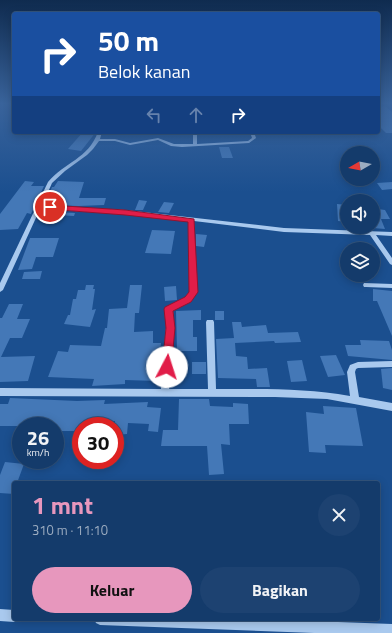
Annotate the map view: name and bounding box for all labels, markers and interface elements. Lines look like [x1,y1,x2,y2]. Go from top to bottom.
text: 50 m [98,19,159,62]
icon: right [32,28,84,80]
text: Belok kanan [98,58,190,85]
icon: left [143,104,165,126]
icon: ahead [185,104,207,126]
icon: right [227,104,249,126]
north arrow [340,146,380,186]
map controls [340,146,380,282]
pin [33,190,67,224]
button: sound [340,194,380,234]
icon: arrive [39,196,61,218]
button: layers [340,242,380,282]
position arrow [146,346,188,388]
speed limit sign: 30 [72,417,124,469]
text: 26 [27,422,49,453]
text: km/h [27,445,49,460]
text: 1 mnt [32,487,93,523]
button: close [318,494,360,536]
text: 310 m · 11:10 [32,520,108,540]
button: Keluar [32,567,192,613]
button: Bagikan [200,567,360,613]

